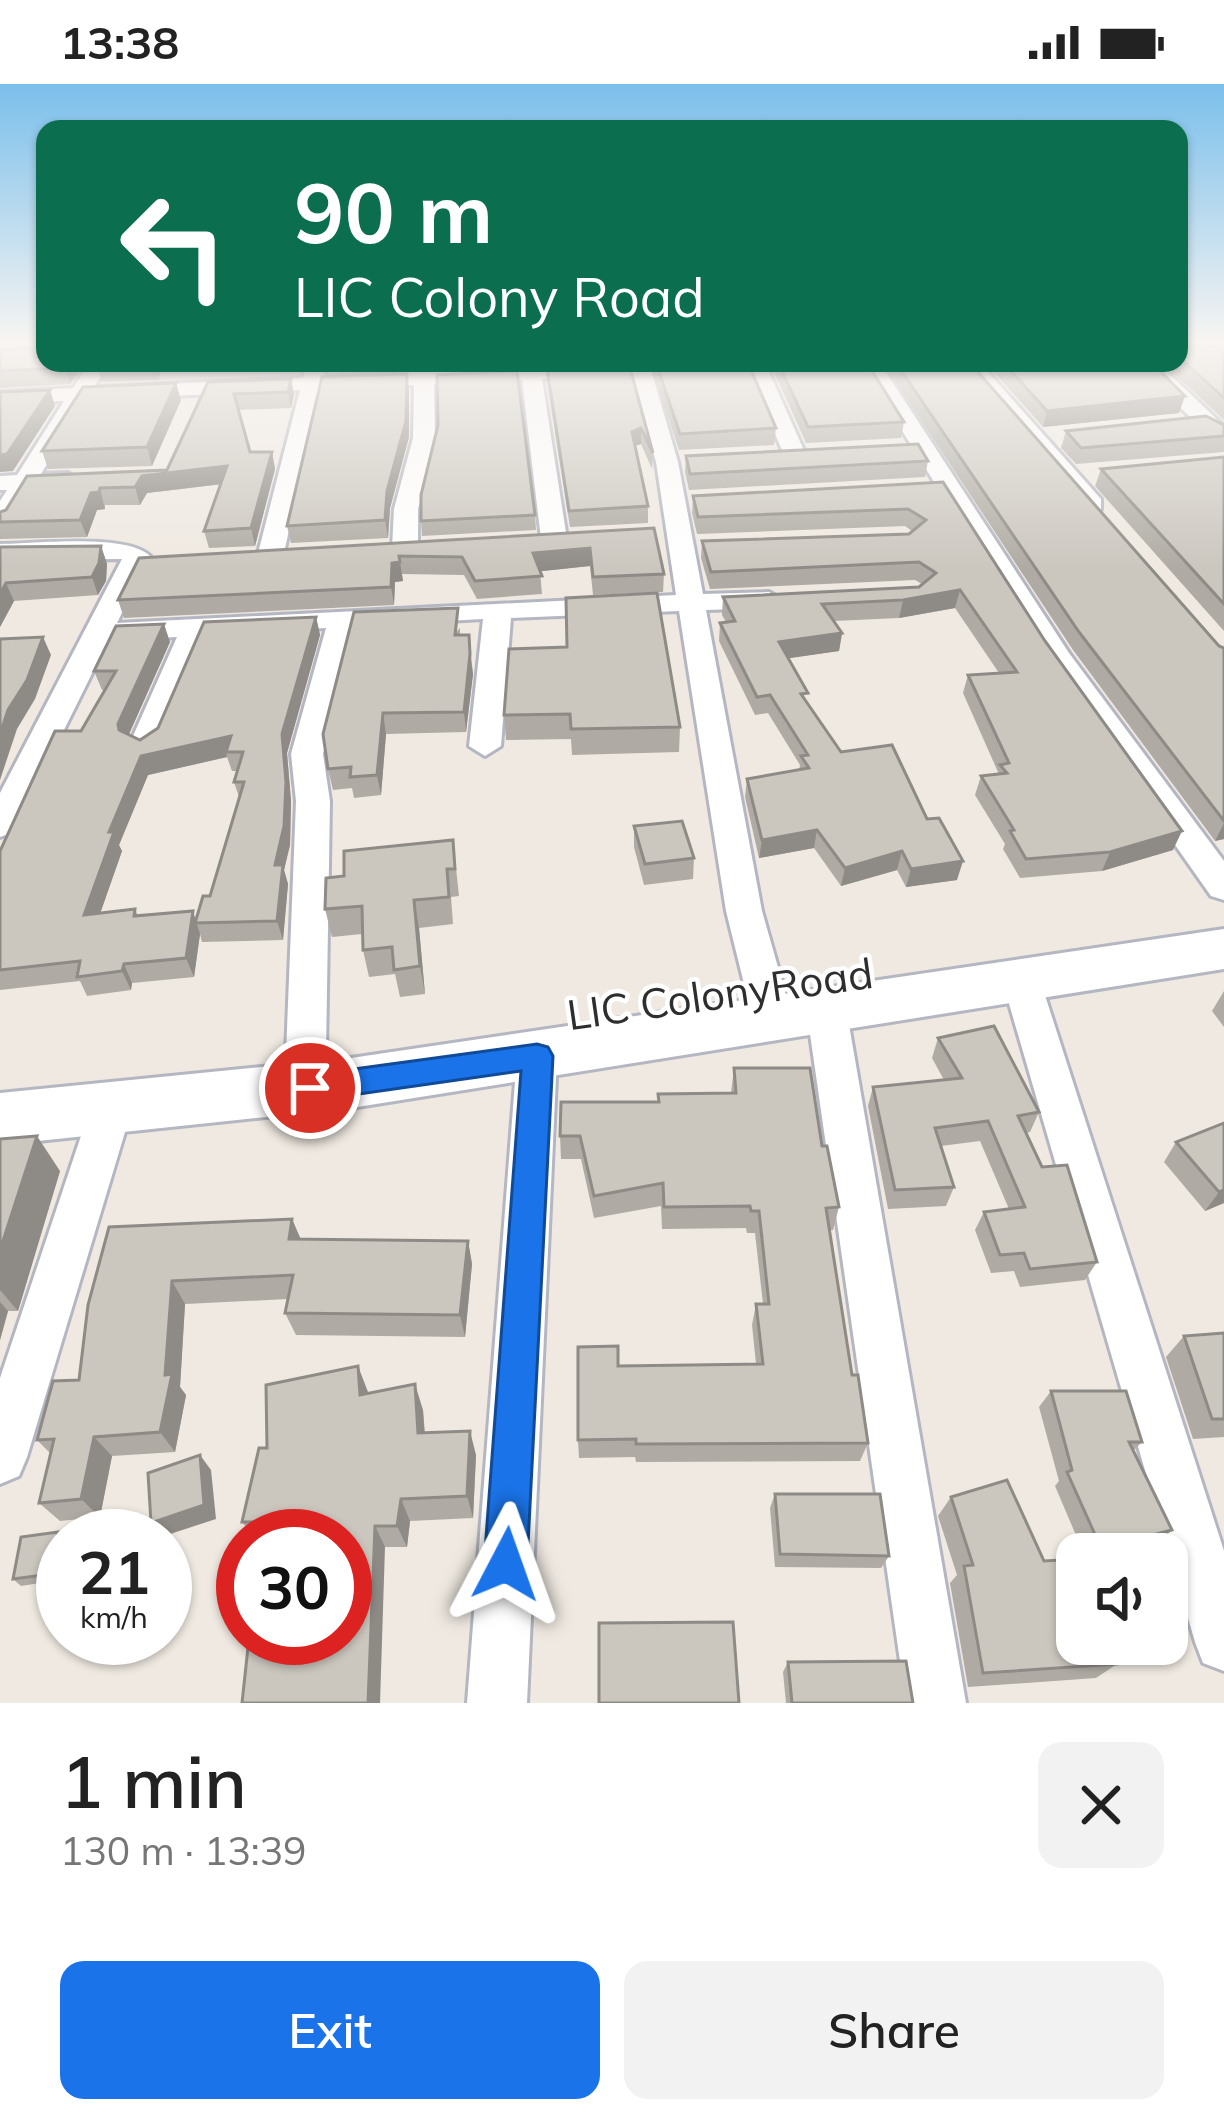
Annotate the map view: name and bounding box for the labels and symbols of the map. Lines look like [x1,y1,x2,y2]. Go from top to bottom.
street label: LIC ColonyRoad [564,946,876,1041]
pin [259,1037,361,1139]
position arrow [443,1501,569,1627]
speed limit sign: 30 [216,1509,372,1665]

